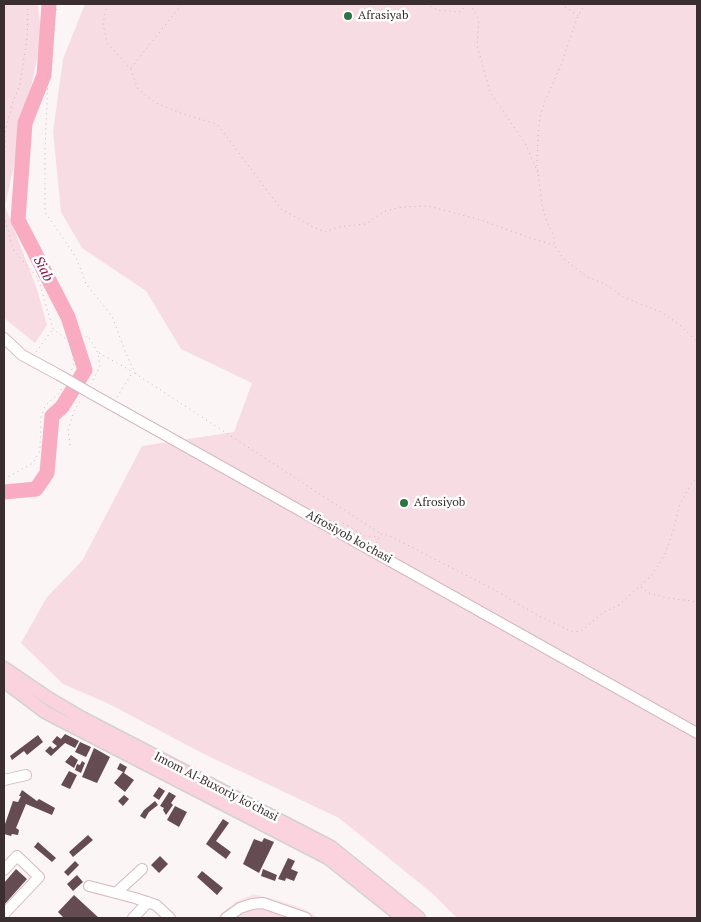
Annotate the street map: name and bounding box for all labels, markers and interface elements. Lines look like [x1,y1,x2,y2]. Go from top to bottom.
place label: Afrasiyab [358,9,408,23]
marker: Afrasiyab [342,10,354,22]
water label: Siab [30,254,56,284]
place label: Afrosiyob [414,496,465,510]
marker: Afrosiyob [398,497,410,509]
street label: Afrosiyob ko'chasi [303,507,395,567]
street label: Imom Al-Buxoriy ko'chasi [151,749,281,825]

